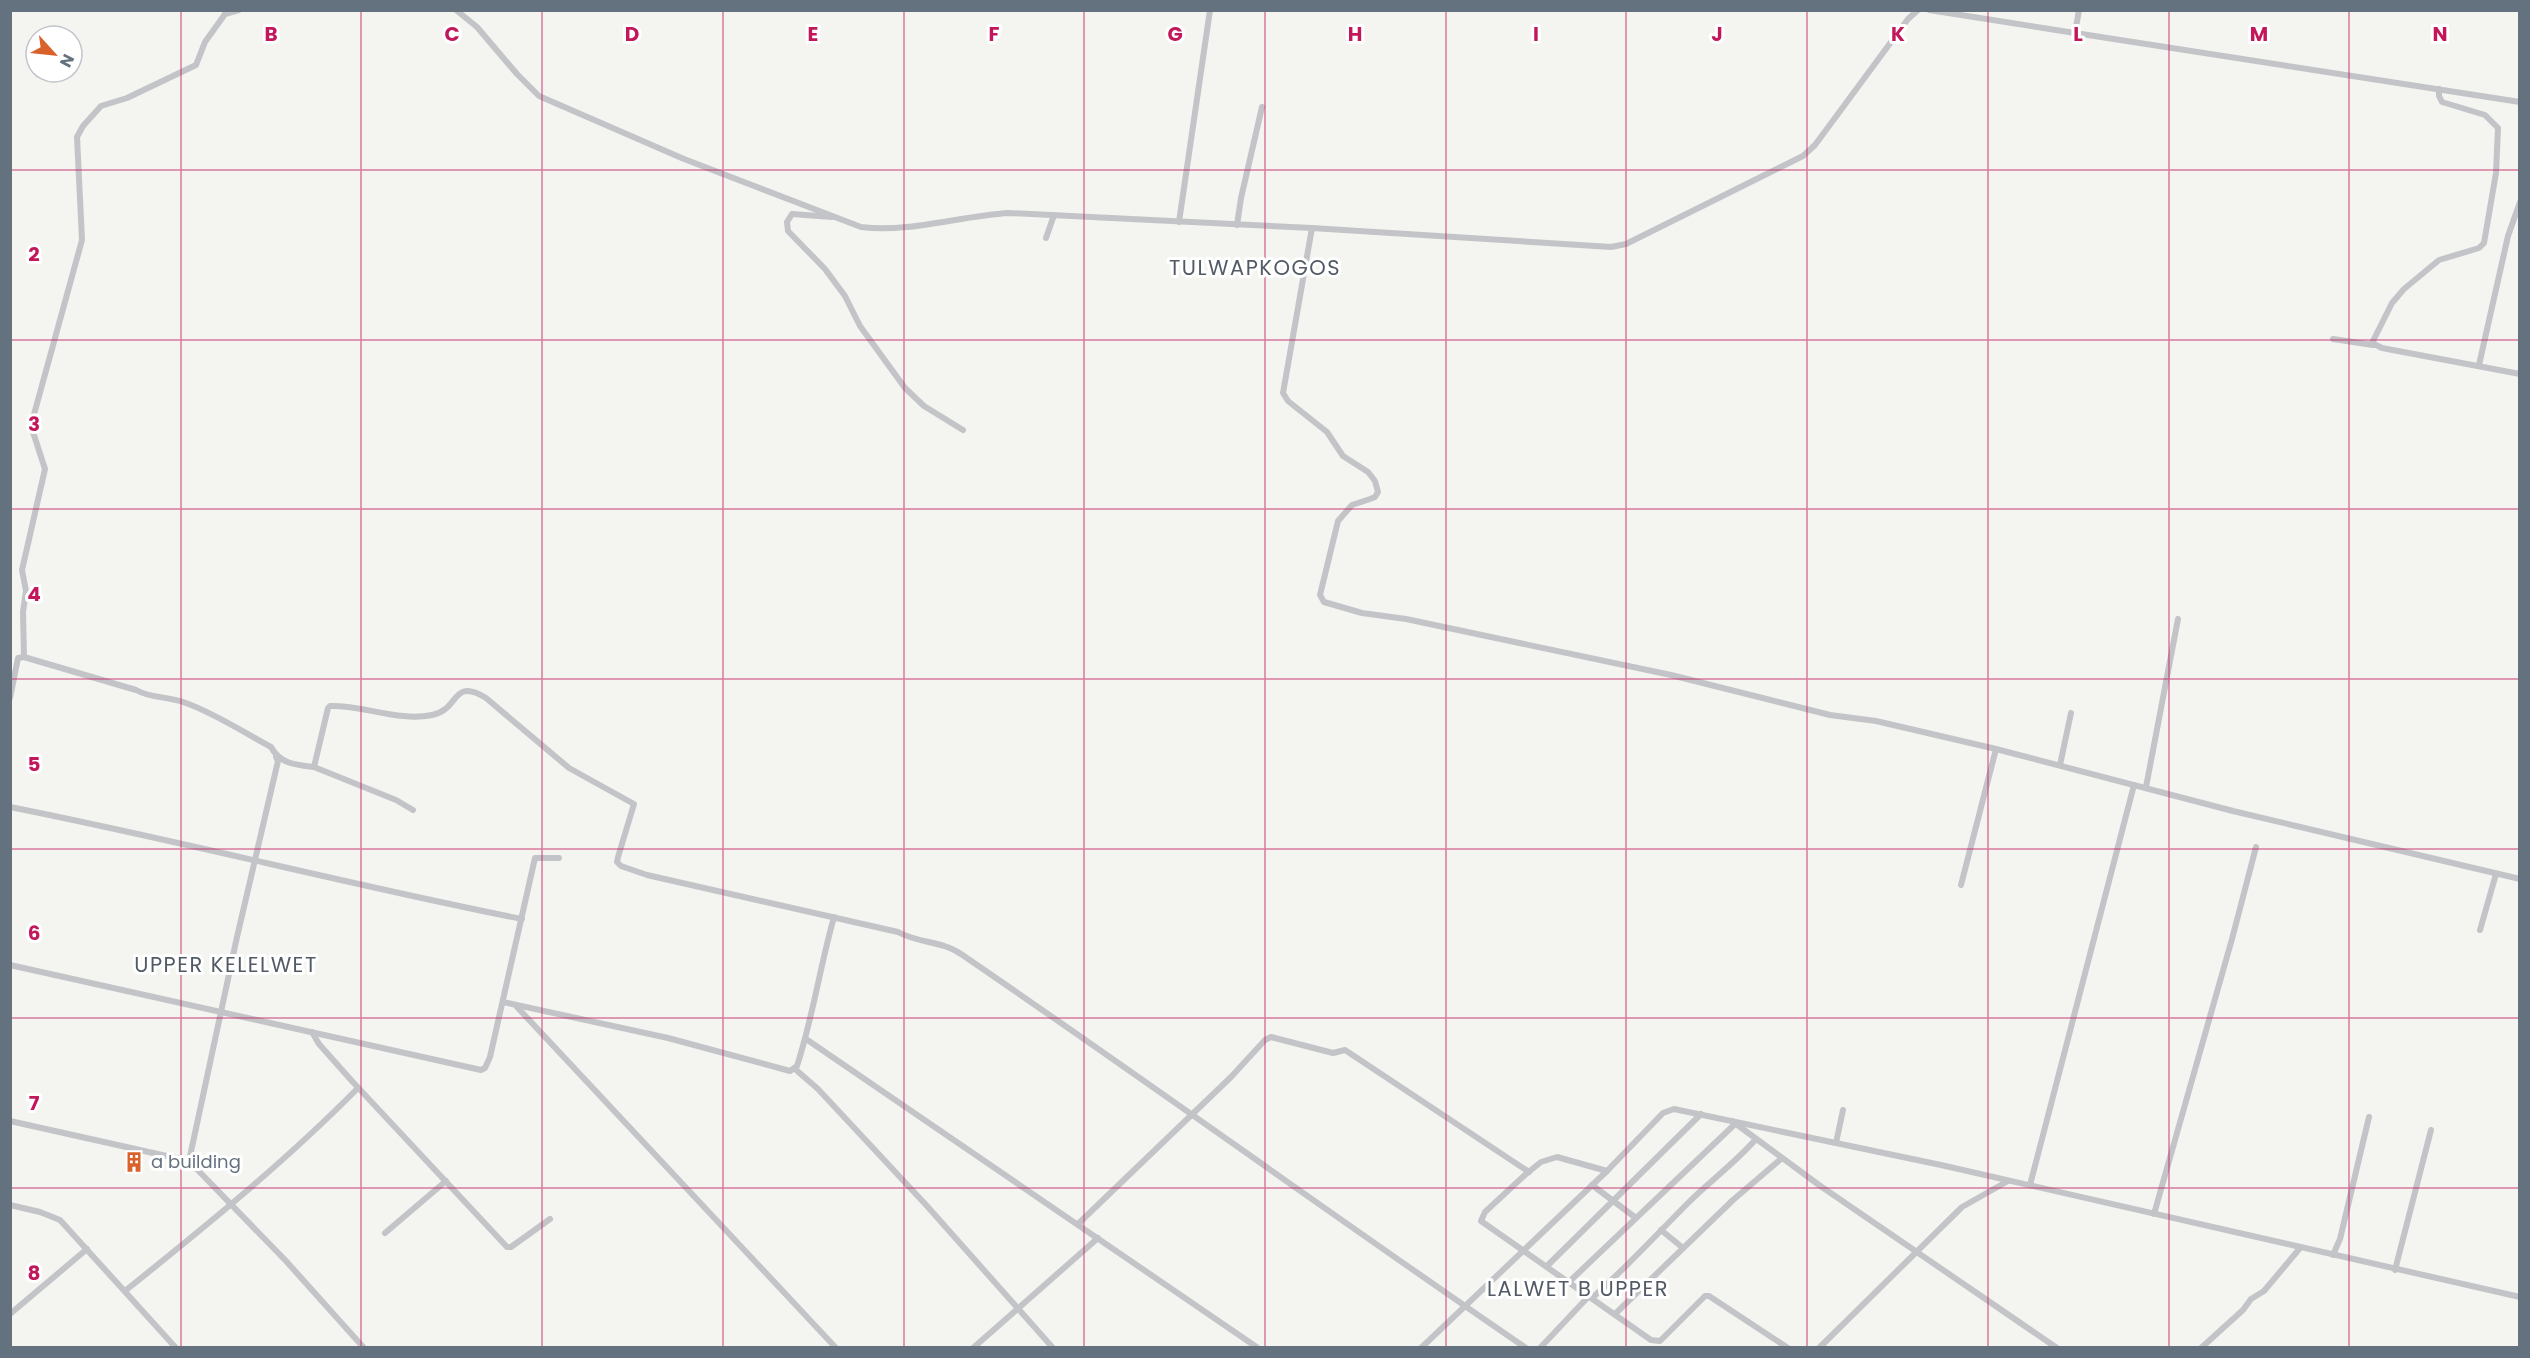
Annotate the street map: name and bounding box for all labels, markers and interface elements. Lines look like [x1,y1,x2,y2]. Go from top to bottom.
text: B [264,20,278,48]
text: C [444,20,460,48]
text: D [625,20,639,48]
text: E [808,20,818,48]
text: F [989,20,1000,48]
text: G [1167,20,1183,48]
text: H [1348,20,1362,48]
text: I [1533,20,1539,48]
text: J [1711,20,1723,48]
text: K [1891,20,1905,48]
text: L [2073,20,2083,48]
text: M [2250,20,2268,48]
text: N [2432,20,2448,48]
north arrow [24,24,84,84]
text: N [54,50,80,71]
text: 2 [28,240,40,268]
district label: TULWAPKOGOS [1169,253,1341,282]
text: 3 [28,410,40,438]
text: 4 [27,580,41,608]
text: 5 [28,750,41,778]
text: 6 [28,919,40,947]
district label: UPPER KELELWET [134,950,318,979]
text: 7 [29,1089,40,1117]
place label: a building [151,1149,241,1174]
building icon: a building [122,1150,146,1174]
text: 8 [28,1259,40,1287]
district label: LALWET B UPPER [1487,1274,1669,1303]

